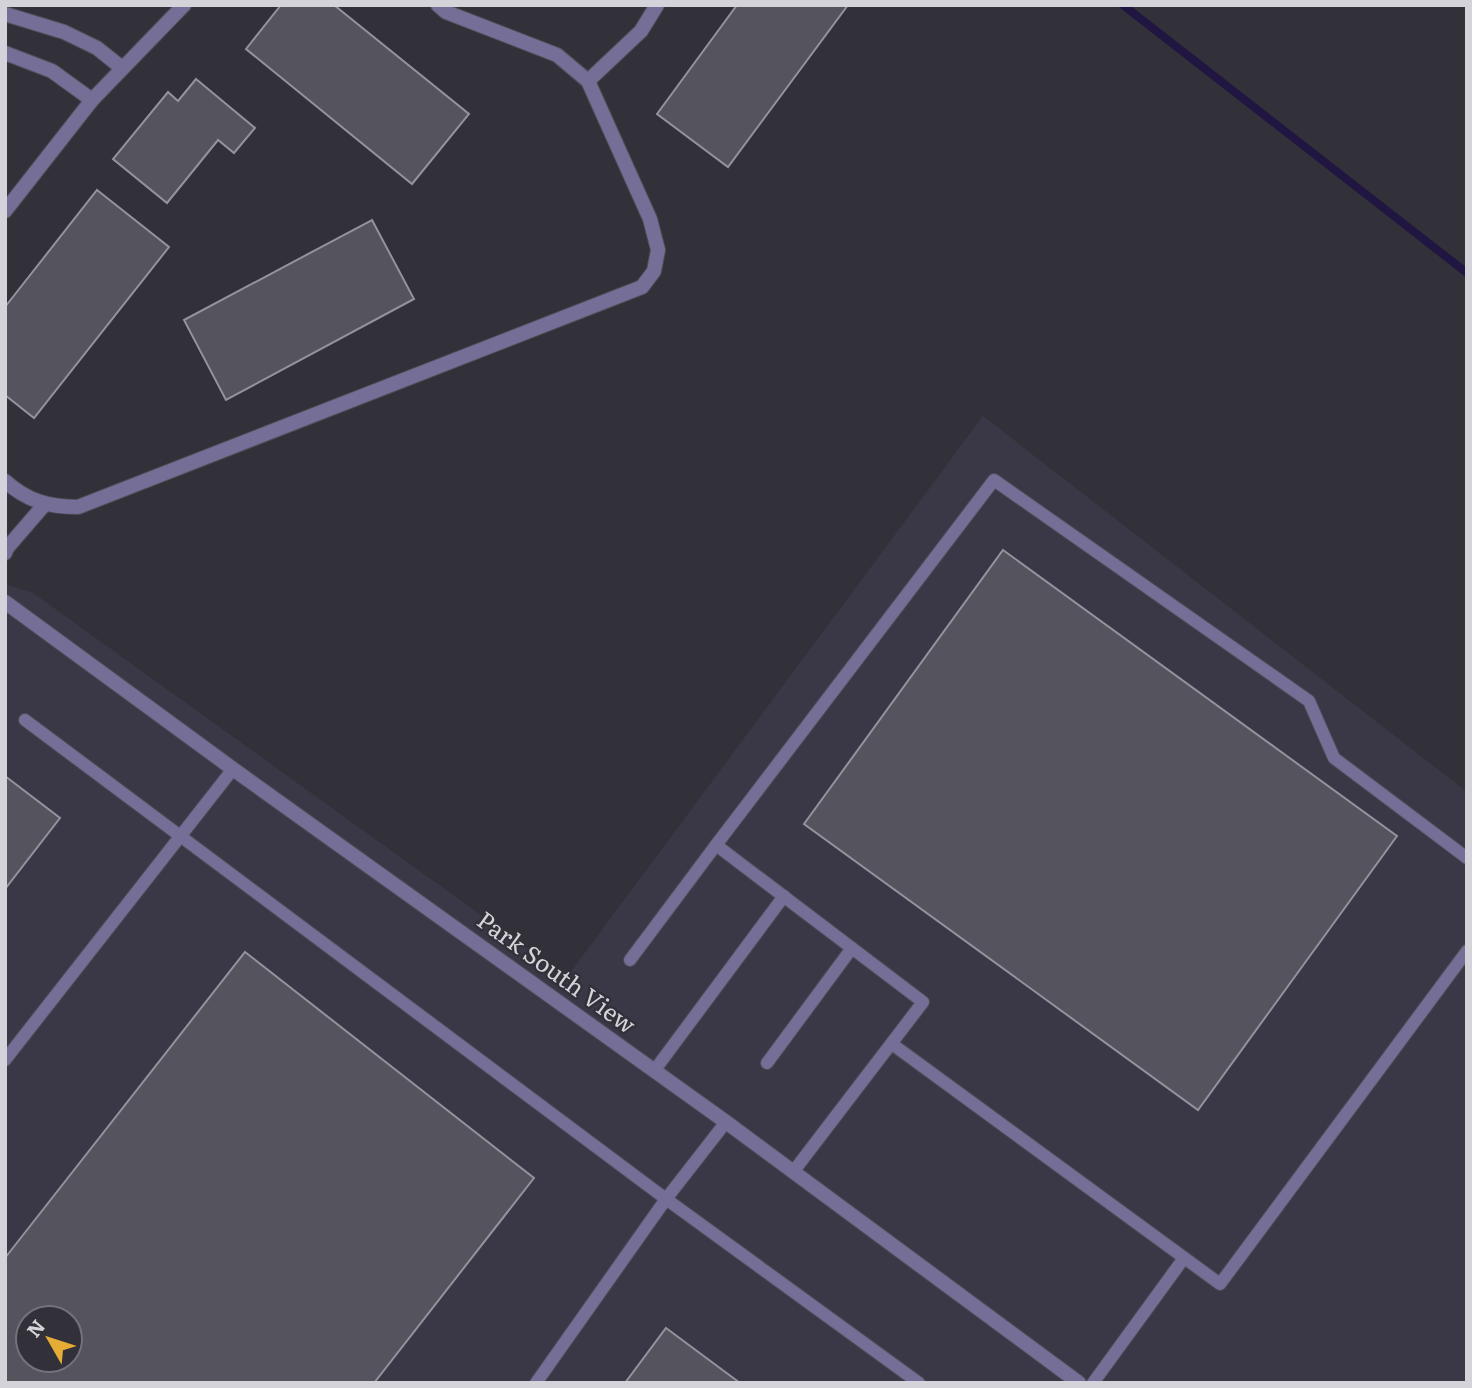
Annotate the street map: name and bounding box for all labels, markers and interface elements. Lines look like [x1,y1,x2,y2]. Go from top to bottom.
street label: Park South View [471,901,644,1041]
north arrow [14,1304,84,1374]
text: N [19,1313,51,1343]

